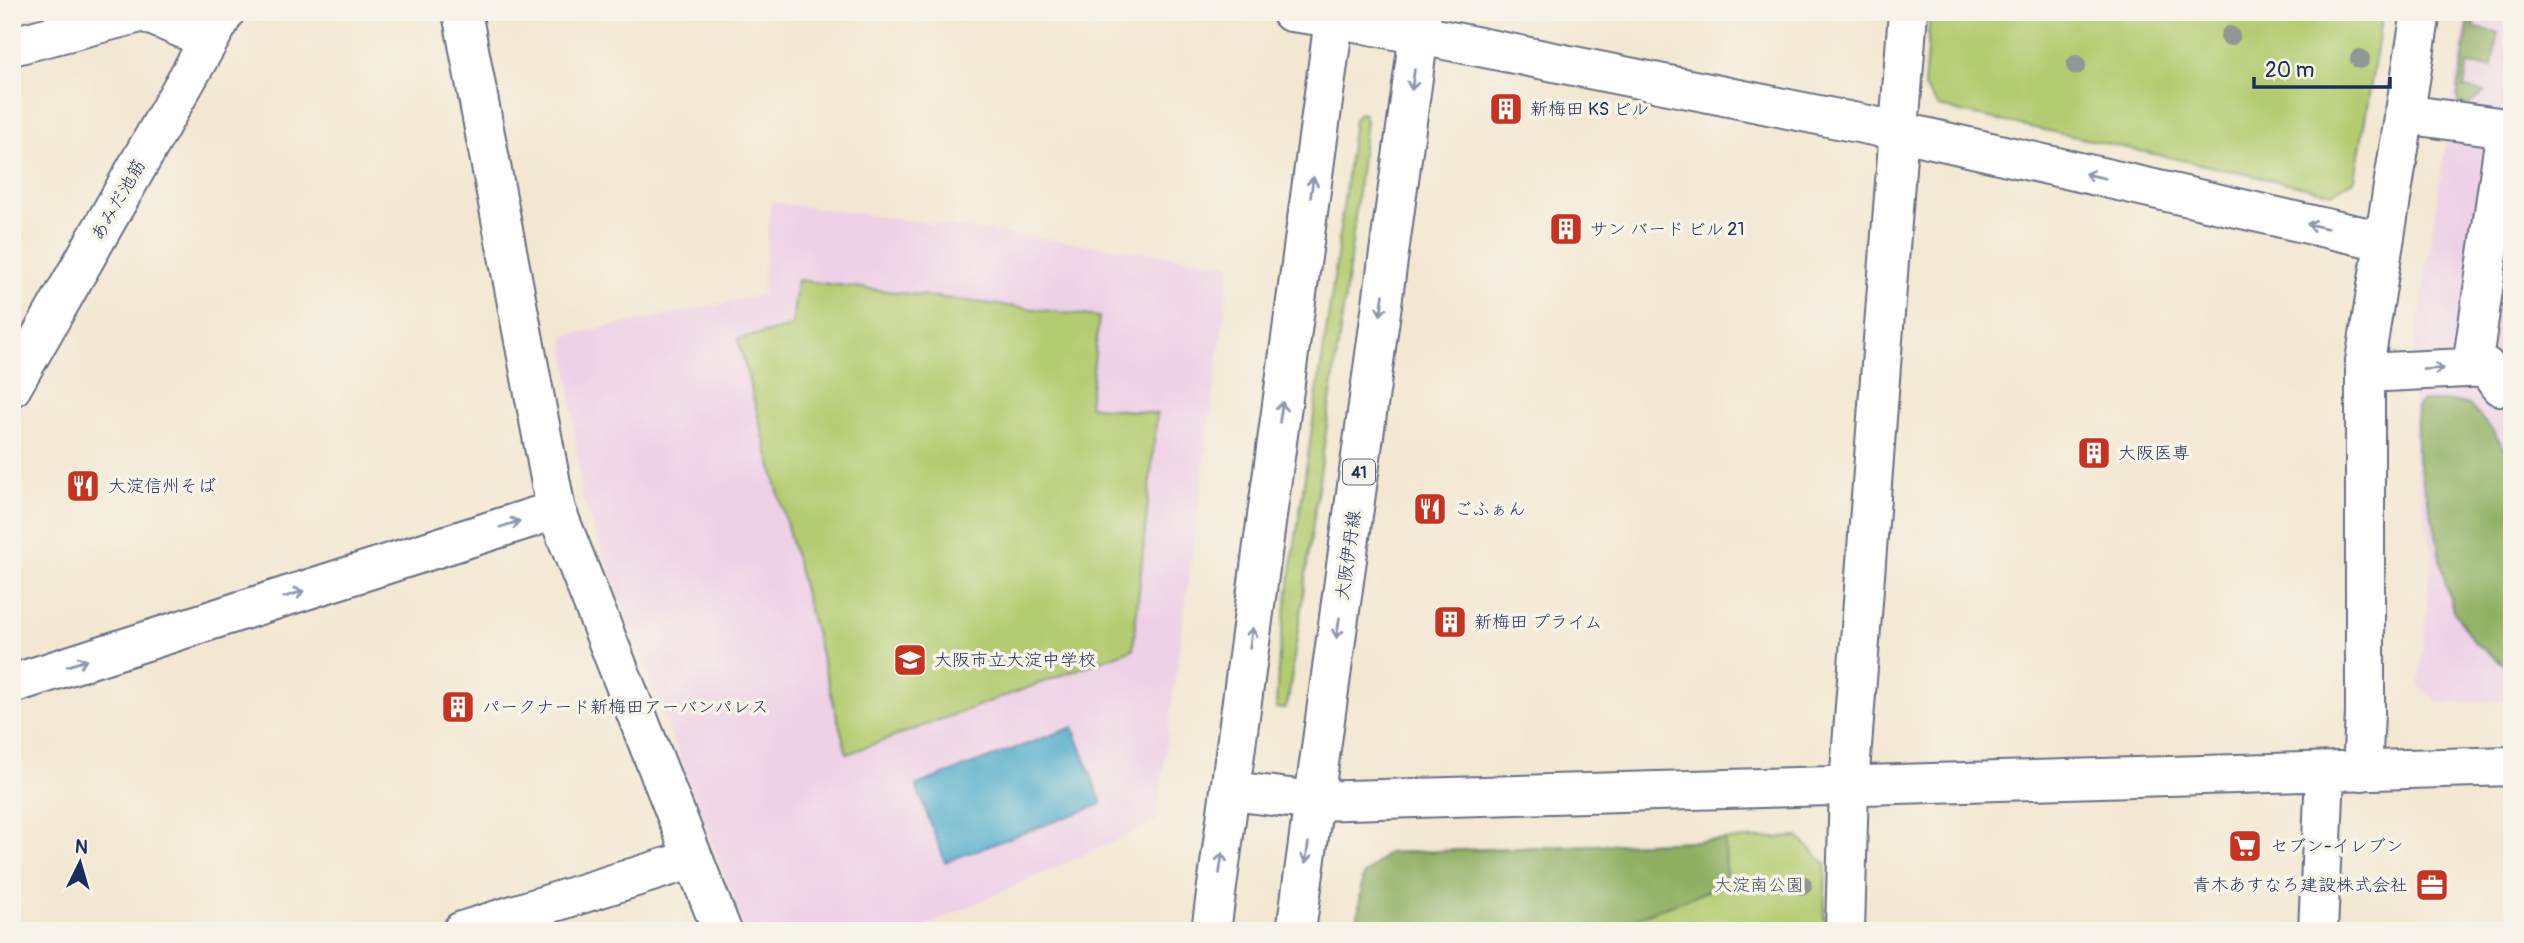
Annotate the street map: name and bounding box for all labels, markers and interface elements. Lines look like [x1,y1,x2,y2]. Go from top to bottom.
scale bar [2254,46,2391,90]
text: 20 m [2265,57,2314,84]
one-way arrow [1406,68,1419,91]
building icon: 新梅田 KS ビル [1487,90,1525,128]
place label: 新梅田 KS ビル [1530,98,1649,121]
street label: あみだ池筋 [86,156,151,245]
one-way arrow [2084,169,2107,182]
one-way arrow [1306,176,1319,199]
building icon: サン バード ビル 21 [1547,210,1585,248]
place label: サン バード ビル 21 [1590,218,1744,241]
one-way arrow [2306,219,2328,232]
one-way arrow [1375,293,1388,316]
one-way arrow [2422,363,2445,376]
one-way arrow [1275,401,1288,424]
building icon: 大阪医専 [2075,434,2113,472]
place label: 大阪医専 [2118,442,2190,465]
road number: 41 [1343,460,1375,485]
restaurant icon: 大淀信州そば [64,467,102,505]
place label: 大淀信州そば [108,475,216,498]
restaurant icon: ごふぁん [1411,490,1449,528]
place label: ごふぁん [1454,498,1526,521]
street label: 大阪伊丹線 [1331,509,1366,601]
one-way arrow [499,517,521,530]
one-way arrow [283,587,305,600]
building icon: 新梅田 プライム [1431,603,1469,641]
place label: 新梅田 プライム [1474,611,1602,634]
one-way arrow [1331,616,1344,639]
one-way arrow [1245,627,1258,650]
school or university icon: 大阪市立大淀中学校 [891,641,929,679]
place label: 大阪市立大淀中学校 [934,649,1096,672]
one-way arrow [66,656,88,669]
building icon: パークナード新梅田アーバンパレス [439,688,477,726]
place label: パークナード新梅田アーバンパレス [482,696,769,719]
supermarket icon: セブン-イレブン [2226,827,2264,865]
north arrow [46,828,116,898]
text: N [74,835,89,860]
place label: セブン-イレブン [2270,835,2404,858]
one-way arrow [1300,841,1313,864]
one-way arrow [1214,852,1227,875]
office icon: 青木あすなろ建設株式会社 [2413,866,2451,904]
park label: 大淀南公園 [1714,874,1804,897]
place label: 青木あすなろ建設株式会社 [2192,874,2408,897]

